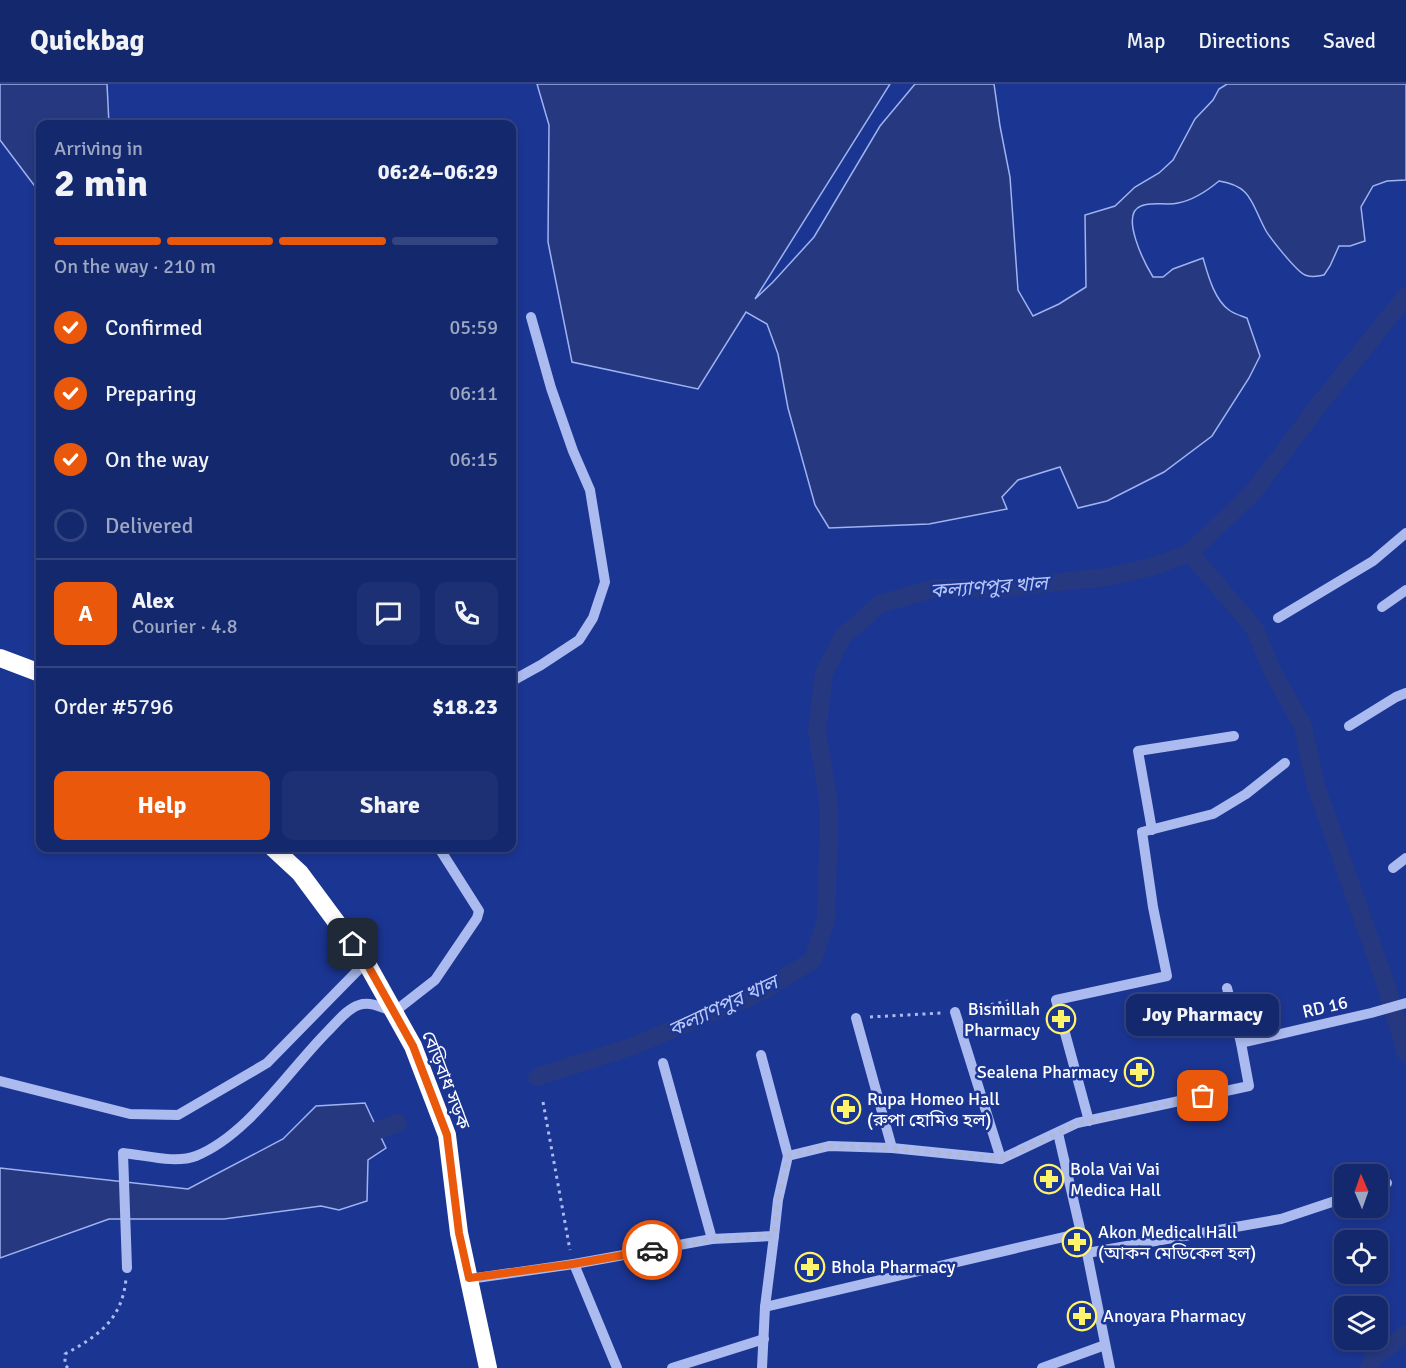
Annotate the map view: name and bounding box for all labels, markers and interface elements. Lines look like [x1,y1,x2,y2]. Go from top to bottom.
text: Quickbag [30,24,145,58]
text: Map [1127,28,1165,54]
text: Directions [1198,28,1290,54]
text: Saved [1323,28,1376,54]
text: Arriving in [54,136,143,161]
text: 06:24–06:29 [378,158,498,185]
text: 2 min [54,159,148,207]
text: On the way · 210 m [54,254,216,279]
icon: check [54,311,87,344]
text: Confirmed [105,314,203,341]
text: 05:59 [449,315,498,340]
icon: check [54,377,87,410]
text: Preparing [105,380,197,407]
text: 06:11 [449,381,498,406]
icon: check [54,443,87,476]
text: On the way [105,446,209,473]
text: 06:15 [449,447,498,472]
text: Delivered [105,512,193,539]
water label: কল্যাণপুর খাল [929,570,1052,604]
button: chat [357,582,420,645]
button: phone [435,582,498,645]
text: Alex [132,587,174,614]
text: A [78,600,93,627]
text: Courier · 4.8 [132,614,238,639]
text: Order #5796 [54,693,174,720]
text: $18.23 [432,693,498,720]
button: Help [54,771,270,840]
button: Share [282,771,498,840]
pin [327,918,378,969]
icon: home [336,927,369,960]
water label: কল্যাণপুর খাল [664,968,785,1042]
street label: RD 16 [1300,991,1350,1023]
callout: Joy Pharmacy [1126,994,1280,1036]
place label: Bismillah Pharmacy [964,998,1041,1041]
text: Joy Pharmacy [1142,1002,1263,1027]
pharmacy icon: Bismillah Pharmacy [1045,1003,1077,1035]
street label: বেড়িবাধ সড়ক [417,1028,475,1133]
pharmacy icon: Sealena Pharmacy [1123,1056,1155,1088]
place label: Sealena Pharmacy [977,1061,1119,1083]
pin [1177,1070,1228,1121]
icon: bag [1186,1079,1219,1112]
place label: Rupa Homeo Hall (রুপা হোমিও হল) [867,1088,1000,1131]
pharmacy icon: Rupa Homeo Hall (রুপা হোমিও হল) [830,1093,862,1125]
place label: Bola Vai Vai Medica Hall [1070,1158,1161,1201]
pharmacy icon: Bola Vai Vai Medica Hall [1033,1163,1065,1195]
north arrow [1334,1164,1388,1218]
map controls [1334,1164,1388,1350]
courier [622,1220,682,1280]
place label: Akon Medical Hall (আকন মেডিকেল হল) [1098,1221,1256,1264]
pharmacy icon: Akon Medical Hall (আকন মেডিকেল হল) [1061,1226,1093,1258]
button: locate [1334,1230,1388,1284]
icon: car [636,1234,669,1267]
pharmacy icon: Bhola Pharmacy [794,1251,826,1283]
place label: Bhola Pharmacy [831,1256,956,1278]
button: layers [1334,1296,1388,1350]
pharmacy icon: Anoyara Pharmacy [1066,1300,1098,1332]
place label: Anoyara Pharmacy [1103,1305,1246,1327]

